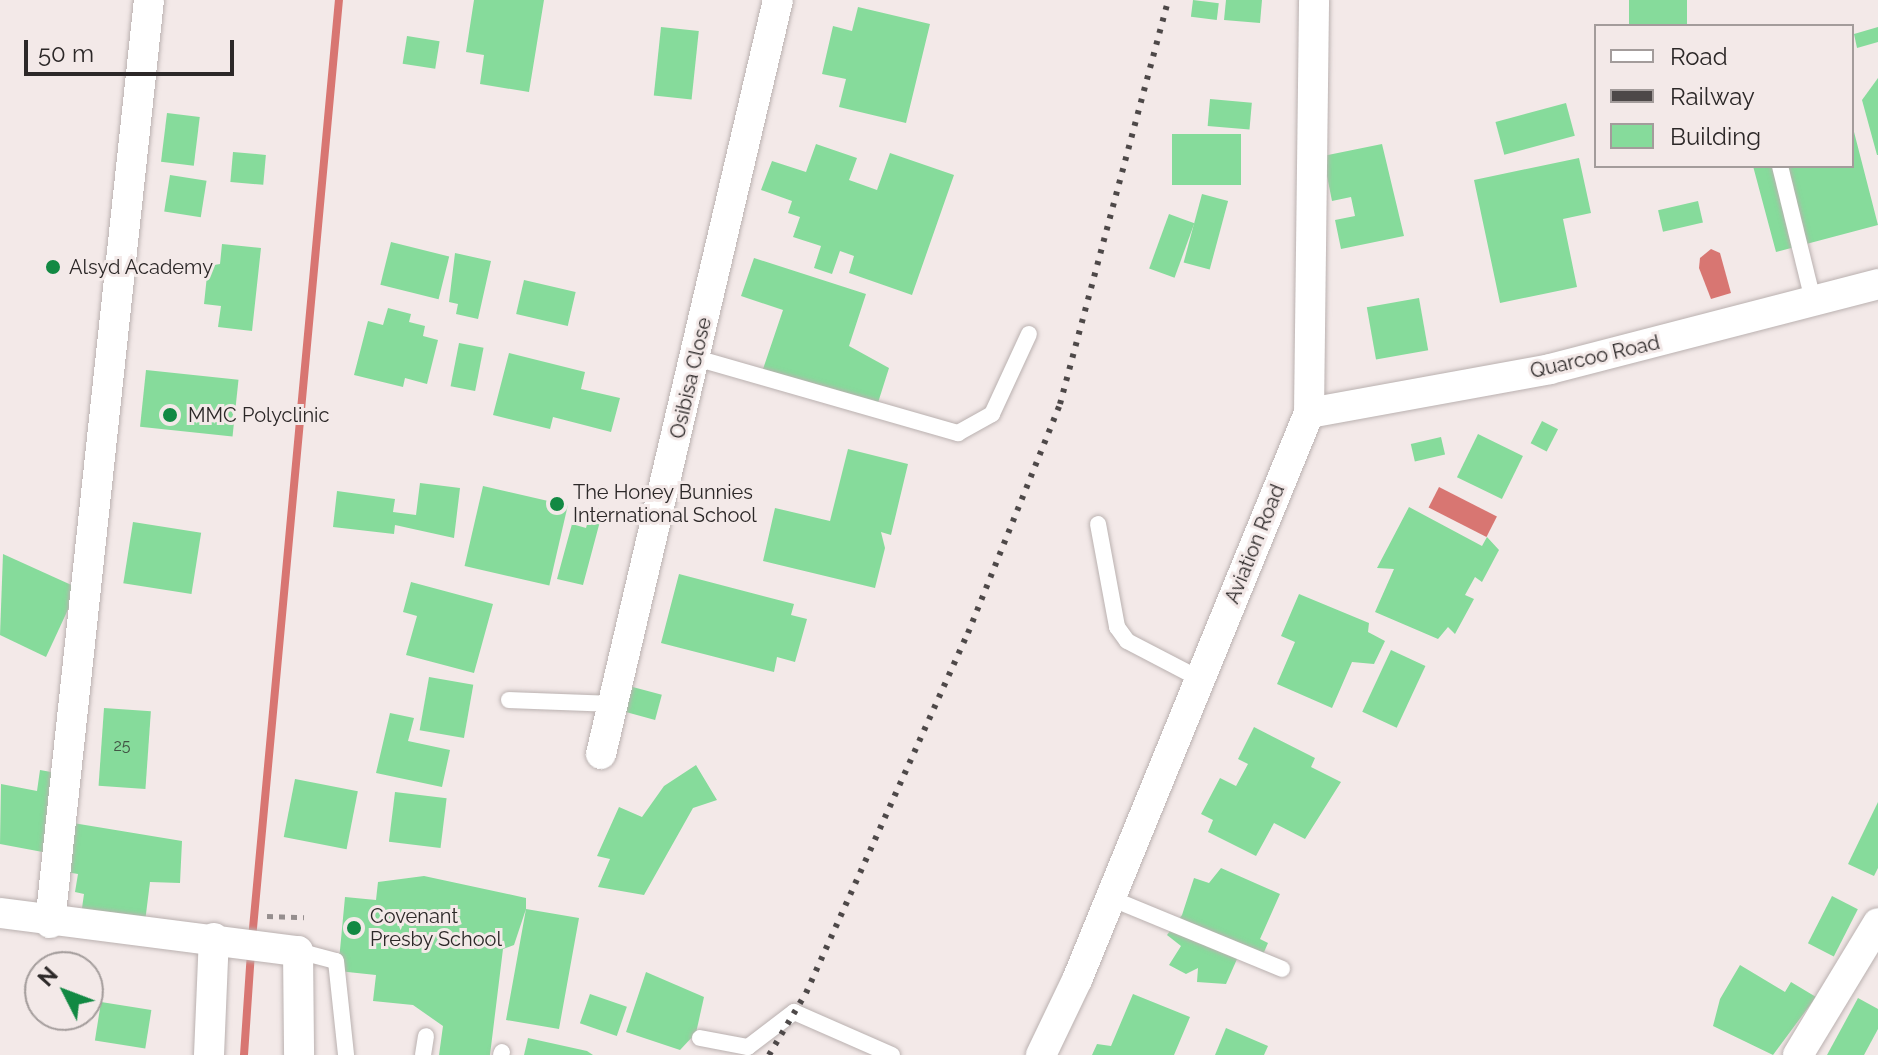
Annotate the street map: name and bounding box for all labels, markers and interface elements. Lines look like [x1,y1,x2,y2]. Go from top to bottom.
scale bar [28,24,238,74]
legend [1594,24,1854,168]
text: 50 m [38,39,94,68]
text: Road [1670,42,1728,71]
text: Railway [1670,82,1755,111]
text: Building [1670,122,1761,151]
place label: Alsyd Academy [69,255,214,279]
marker: Alsyd Academy [44,258,62,276]
street label: Osibisa Close [665,315,717,441]
street label: Quarcoo Road [1528,330,1662,384]
place label: MMC Polyclinic [188,403,329,427]
marker: MMC Polyclinic [159,404,181,426]
place label: The Honey Bunnies International School [573,480,757,527]
street label: Aviation Road [1220,481,1290,607]
marker: The Honey Bunnies International School [548,495,566,513]
house number: 25 [113,736,131,756]
place label: Covenant Presby School [370,904,502,951]
marker: Covenant Presby School [345,919,363,937]
north arrow [24,951,104,1031]
text: N [32,961,63,991]

